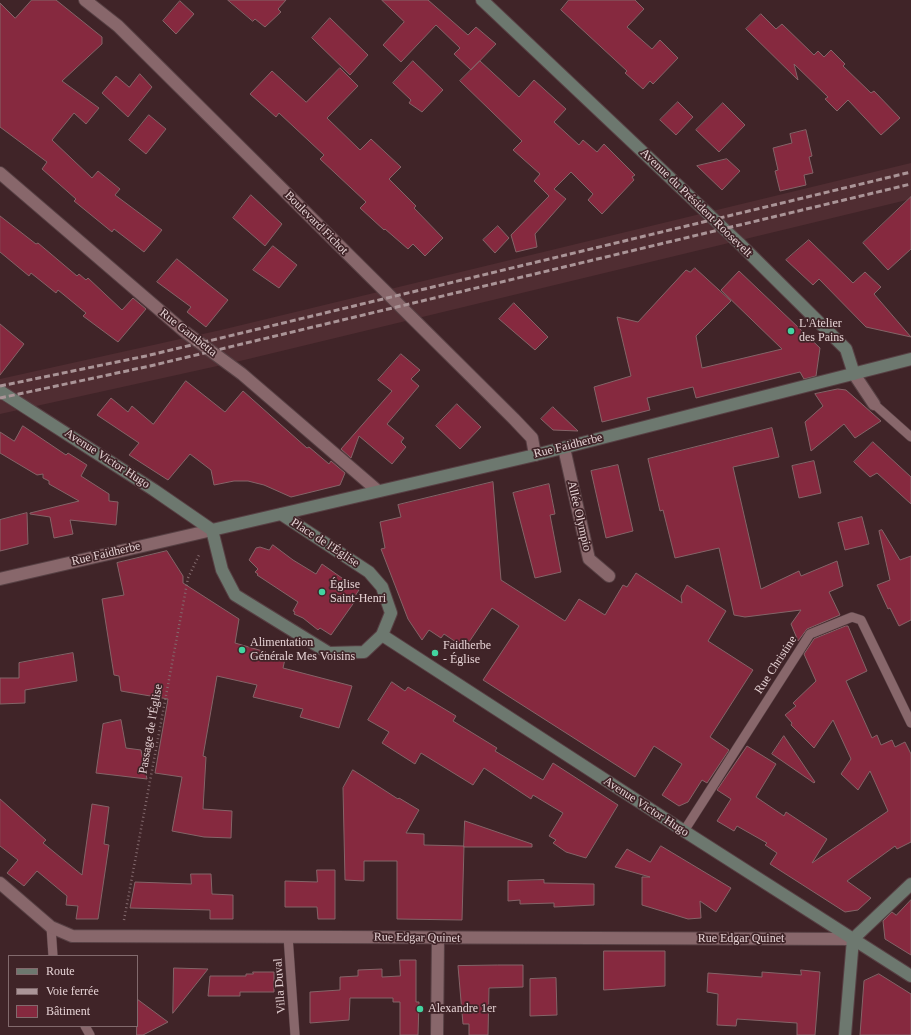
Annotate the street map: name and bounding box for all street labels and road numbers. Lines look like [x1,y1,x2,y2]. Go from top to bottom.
street label: Avenue du Président Roosevelt [637,146,755,260]
street label: Boulevard Fichot [281,188,351,258]
street label: Rue Gambetta [156,306,220,360]
street label: Avenue Victor Hugo [62,426,152,492]
street label: Rue Faidherbe [532,431,604,461]
street label: Allée Olympio [564,479,594,553]
street label: Place de l'Église [288,516,362,570]
street label: Rue Faidherbe [70,539,142,569]
street label: Rue Christine [752,633,800,697]
street label: Passage de l'Église [136,683,166,775]
street label: Avenue Victor Hugo [601,774,691,840]
street label: Rue Edgar Quinet [374,930,460,946]
street label: Rue Edgar Quinet [698,932,784,946]
street label: Villa Duval [271,958,289,1014]

